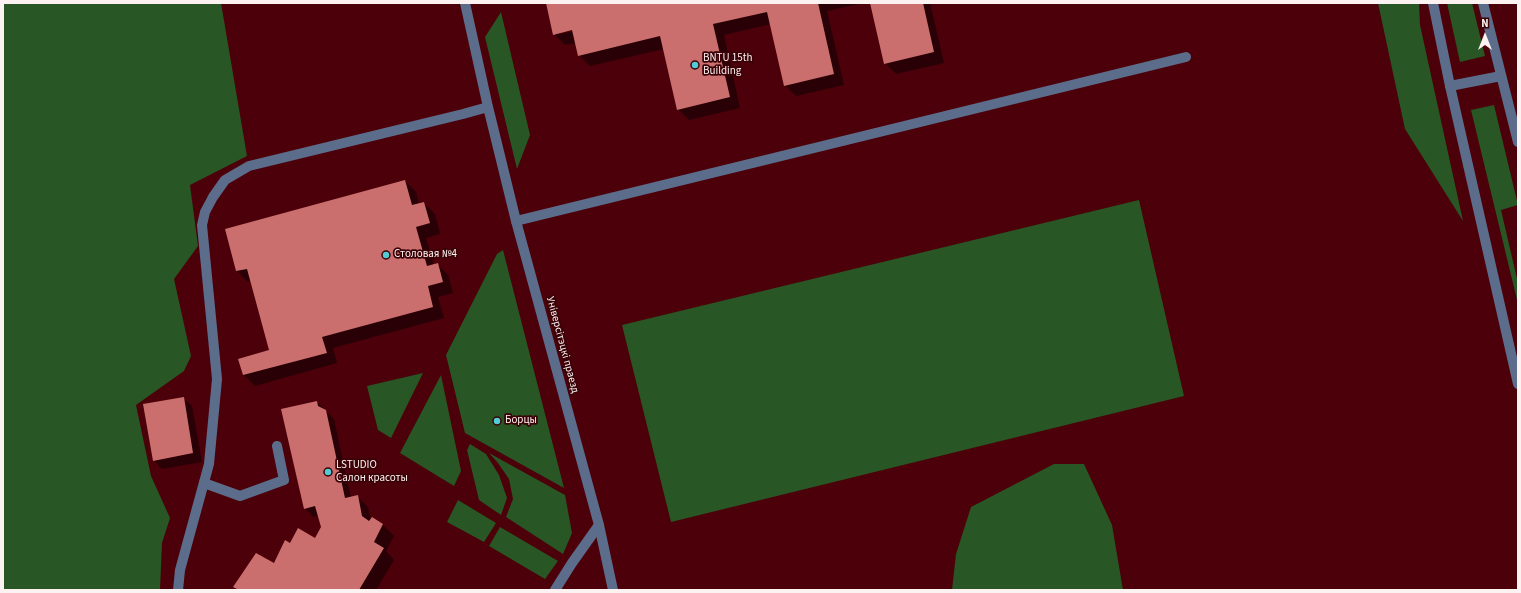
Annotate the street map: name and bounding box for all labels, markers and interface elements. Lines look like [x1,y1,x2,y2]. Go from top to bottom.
north arrow [1465,16,1505,56]
text: N [1481,16,1489,31]
place label: BNTU 15th Building [703,52,752,78]
marker: BNTU 15th Building [690,60,700,70]
place label: Столовая №4 [394,248,457,262]
marker: Столовая №4 [381,250,391,260]
street label: Універсітэцкі праезд [543,295,581,395]
place label: Борцы [505,414,537,428]
marker: Борцы [492,416,502,426]
place label: LSTUDIO Салон красоты [336,459,408,485]
marker: LSTUDIO Салон красоты [323,467,333,477]

